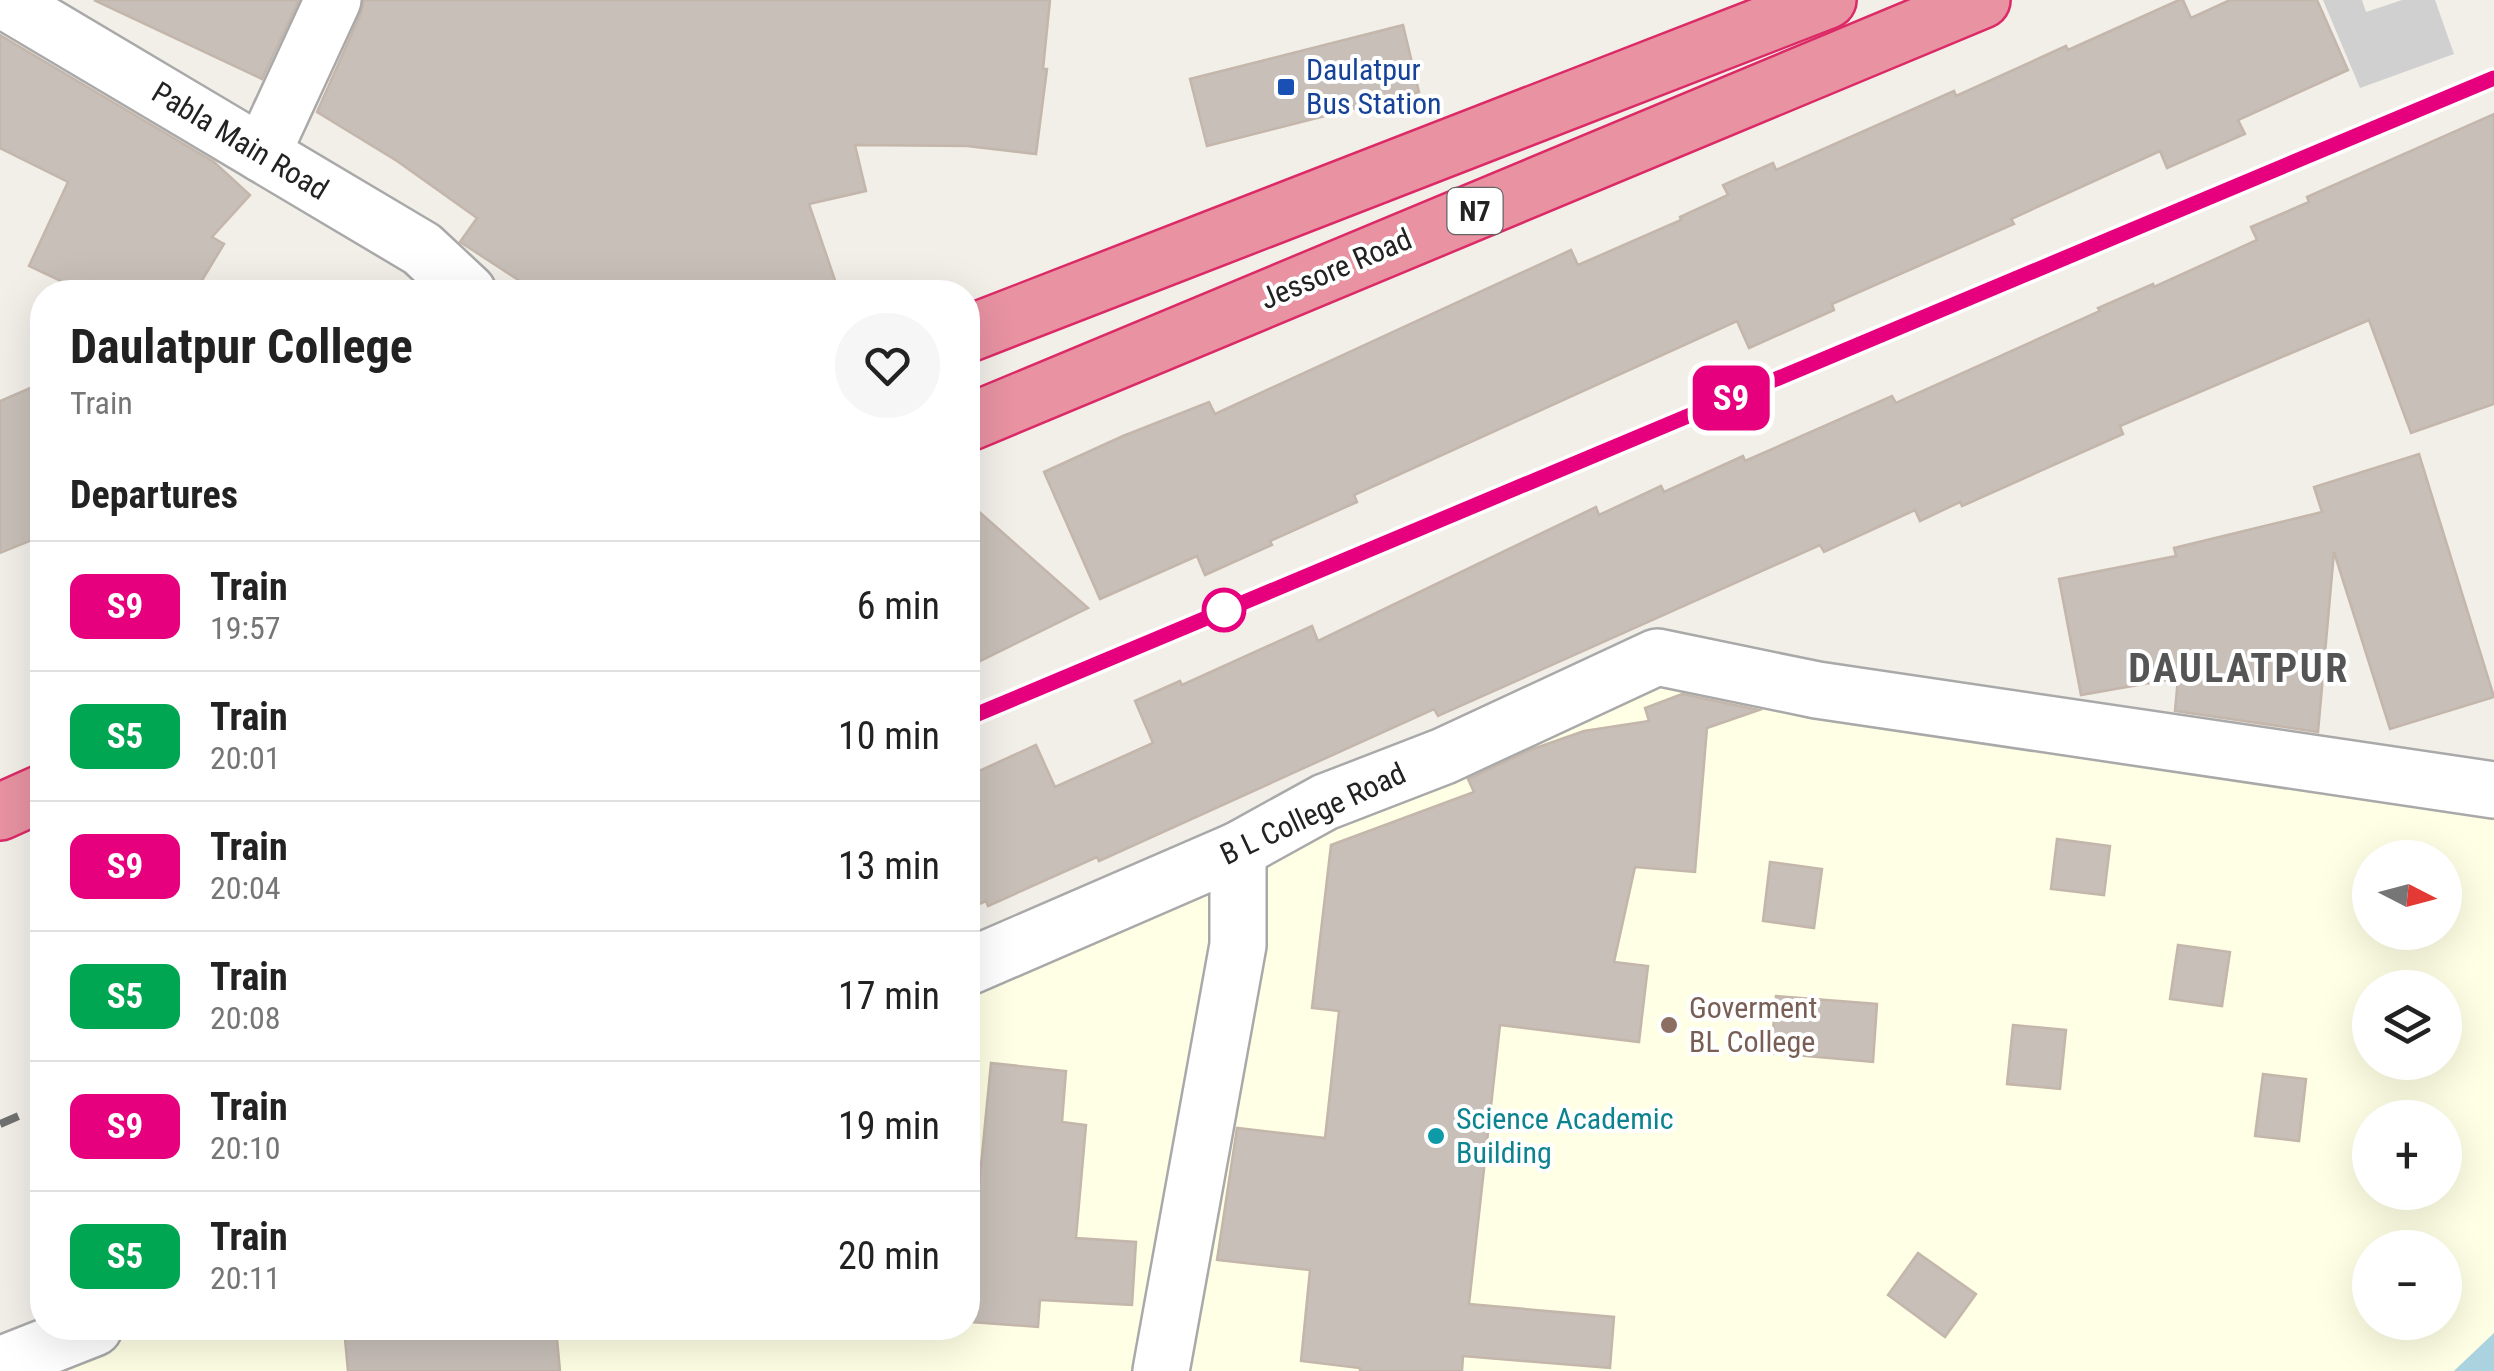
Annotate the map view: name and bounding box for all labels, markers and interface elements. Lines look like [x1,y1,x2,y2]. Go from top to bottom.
place label: Daulatpur Bus Station [1306,52,1442,121]
street label: Pabla Main Road [146,74,335,207]
marker: Daulatpur Bus Station [1275,76,1297,98]
road number: N7 [1448,188,1502,234]
street label: Jessore Road [1255,221,1417,316]
button: heart [835,313,940,418]
text: Daulatpur College [70,318,413,375]
line badge: S9 [1686,366,1776,430]
text: S9 [1713,378,1749,419]
text: Train [70,384,133,422]
text: Departures [70,473,238,517]
text: Train [210,565,288,609]
text: 6 min [857,584,940,628]
text: S9 [107,586,143,627]
unlabelled marker [1203,589,1245,631]
text: 19:57 [210,609,281,647]
district label: DAULATPUR [2128,645,2350,692]
text: Train [210,695,288,739]
text: 10 min [838,714,940,758]
text: S5 [107,716,143,757]
text: 20:01 [210,739,281,777]
street label: B L College Road [1215,755,1411,872]
text: Train [210,825,288,869]
north arrow [2352,840,2462,950]
map controls [2352,840,2462,1340]
text: 13 min [838,844,940,888]
text: S9 [107,846,143,887]
text: 20:04 [210,869,281,907]
text: Train [210,955,288,999]
button: layers [2352,970,2462,1080]
text: 17 min [838,974,940,1018]
text: S5 [107,976,143,1017]
place label: Goverment BL College [1689,990,1817,1059]
text: 20:08 [210,999,281,1037]
marker: Goverment BL College [1658,1014,1680,1036]
text: Train [210,1085,288,1129]
button: + [2352,1100,2462,1210]
place label: Science Academic Building [1456,1101,1674,1170]
text: 19 min [838,1104,940,1148]
text: S9 [107,1106,143,1147]
marker: Science Academic Building [1425,1125,1447,1147]
text: 20:10 [210,1129,281,1167]
text: Train [210,1215,288,1259]
button: − [2352,1230,2462,1340]
text: 20 min [838,1234,940,1278]
text: S5 [107,1236,143,1277]
text: 20:11 [210,1259,281,1297]

